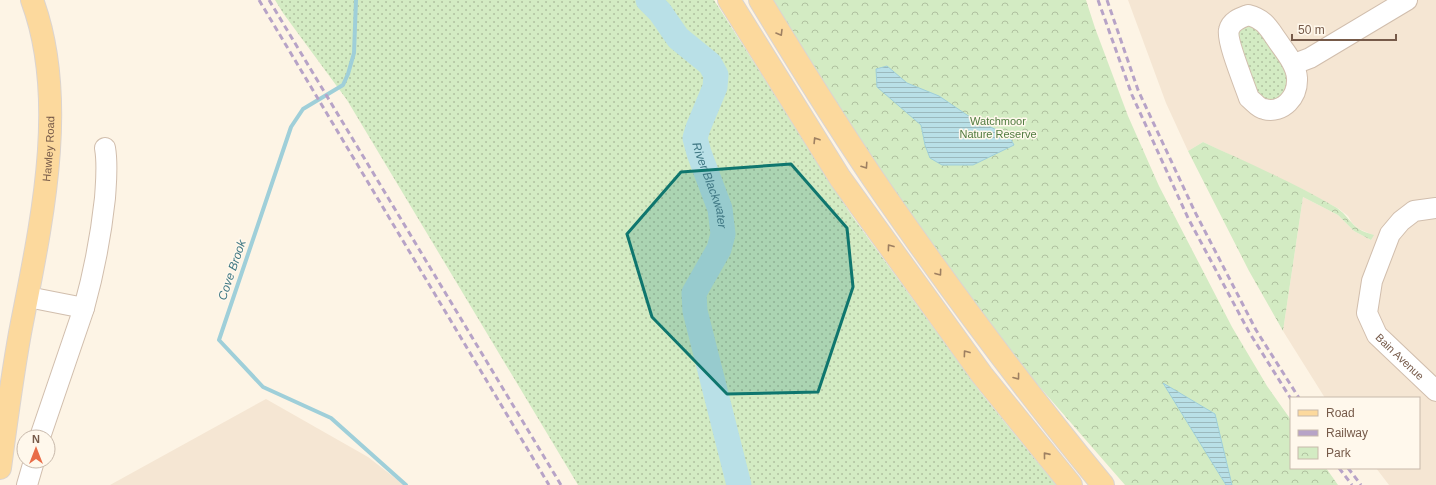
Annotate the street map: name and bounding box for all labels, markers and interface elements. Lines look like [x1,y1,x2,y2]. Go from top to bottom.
scale bar [1292,16,1396,42]
text: 50 m [1298,23,1325,37]
one-way arrow [775,29,783,36]
park label: Watchmoor Nature Reserve [959,115,1037,140]
street label: Hawley Road [40,116,56,182]
one-way arrow [814,137,821,144]
water label: River Blackwater [689,141,729,230]
one-way arrow [860,162,868,169]
water label: Cove Brook [215,237,249,302]
one-way arrow [887,244,895,251]
one-way arrow [935,269,942,276]
street label: Bain Avenue [1373,331,1426,382]
one-way arrow [964,350,971,357]
one-way arrow [1013,373,1020,380]
legend [1290,397,1420,469]
text: Road [1326,406,1355,420]
text: Railway [1326,426,1368,440]
north arrow [16,429,56,469]
text: N [32,433,40,445]
text: Park [1326,446,1352,460]
one-way arrow [1044,452,1051,459]

